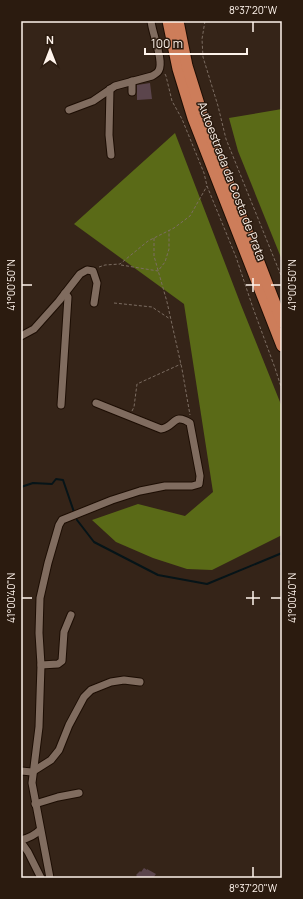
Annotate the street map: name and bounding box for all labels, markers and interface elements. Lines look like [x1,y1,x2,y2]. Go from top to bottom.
text: 8°37'20"W [229,3,278,17]
north arrow [30,30,70,70]
scale bar [145,30,247,56]
text: N [46,32,54,47]
text: 100 m [151,35,183,52]
street label: Autoestrada da Costa de Prata [194,99,270,263]
text: 41°00'50"N [4,259,18,311]
text: 41°00'50"N [285,259,299,311]
text: 41°00'40"N [4,573,18,623]
text: 41°00'40"N [285,573,299,623]
text: 8°37'20"W [229,881,278,895]

